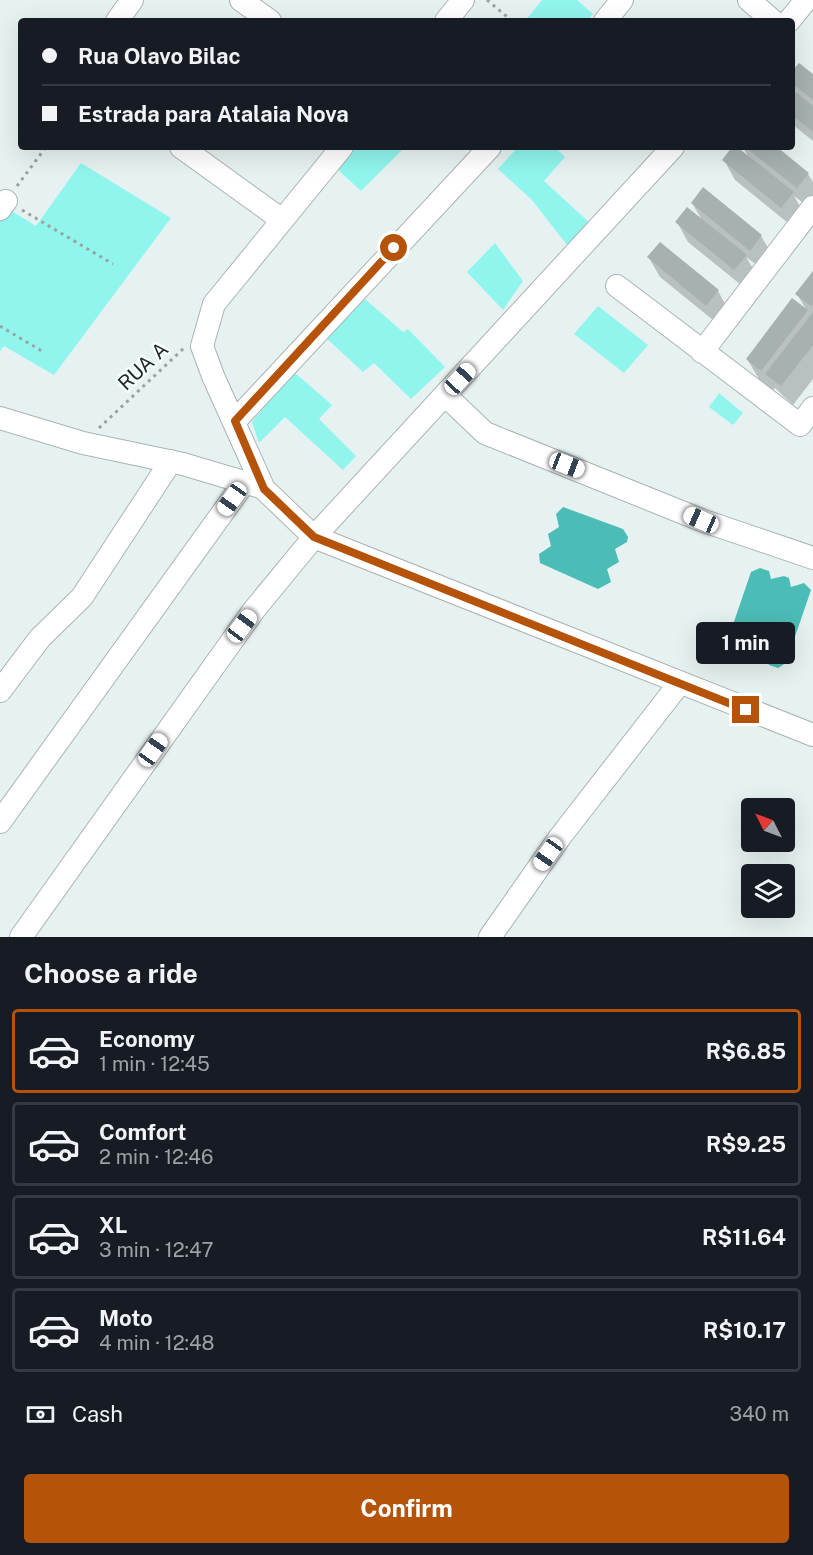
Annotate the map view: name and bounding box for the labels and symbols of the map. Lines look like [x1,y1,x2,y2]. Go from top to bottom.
route start [380,234,407,261]
street label: RUA A [113,337,173,395]
car [441,360,479,398]
car [547,450,587,480]
car [214,479,250,519]
car [681,504,721,536]
car [224,606,260,646]
callout: 1 min [696,623,795,665]
route end [732,696,759,723]
car [135,730,171,770]
north arrow [741,798,795,852]
car [530,834,566,874]

